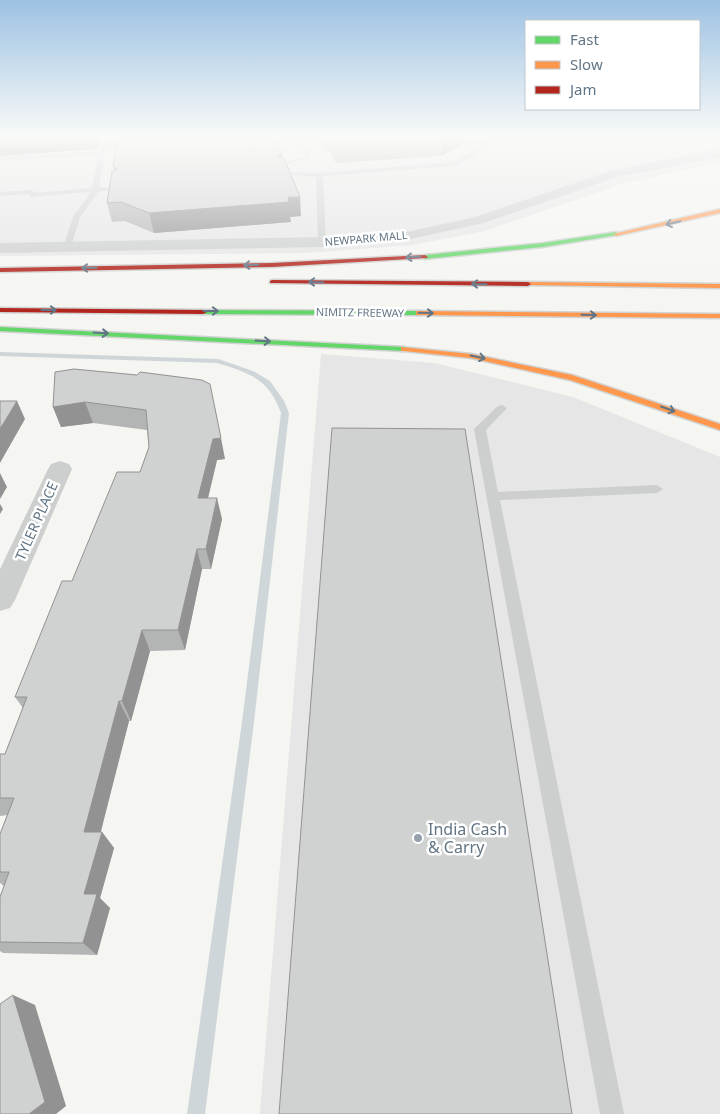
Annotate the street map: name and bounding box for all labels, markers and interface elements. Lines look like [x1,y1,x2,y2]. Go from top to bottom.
legend [525,20,700,110]
text: Fast [570,29,599,49]
text: Slow [570,54,603,74]
text: Jam [568,79,597,99]
one-way arrow [665,219,681,228]
street label: NEWPARK MALL [324,227,408,249]
one-way arrow [406,252,422,262]
one-way arrow [243,260,260,270]
one-way arrow [81,263,97,273]
one-way arrow [309,277,325,287]
one-way arrow [471,279,488,289]
street label: NIMITZ FREEWAY [316,304,405,320]
one-way arrow [40,305,56,315]
one-way arrow [202,306,219,316]
one-way arrow [418,308,434,318]
one-way arrow [580,310,596,320]
one-way arrow [93,329,109,338]
one-way arrow [255,336,271,345]
one-way arrow [469,353,485,363]
one-way arrow [660,405,676,414]
street label: TYLER PLACE [10,479,62,563]
place label: India Cash & Carry [428,818,507,858]
marker: India Cash & Carry [412,832,424,844]

